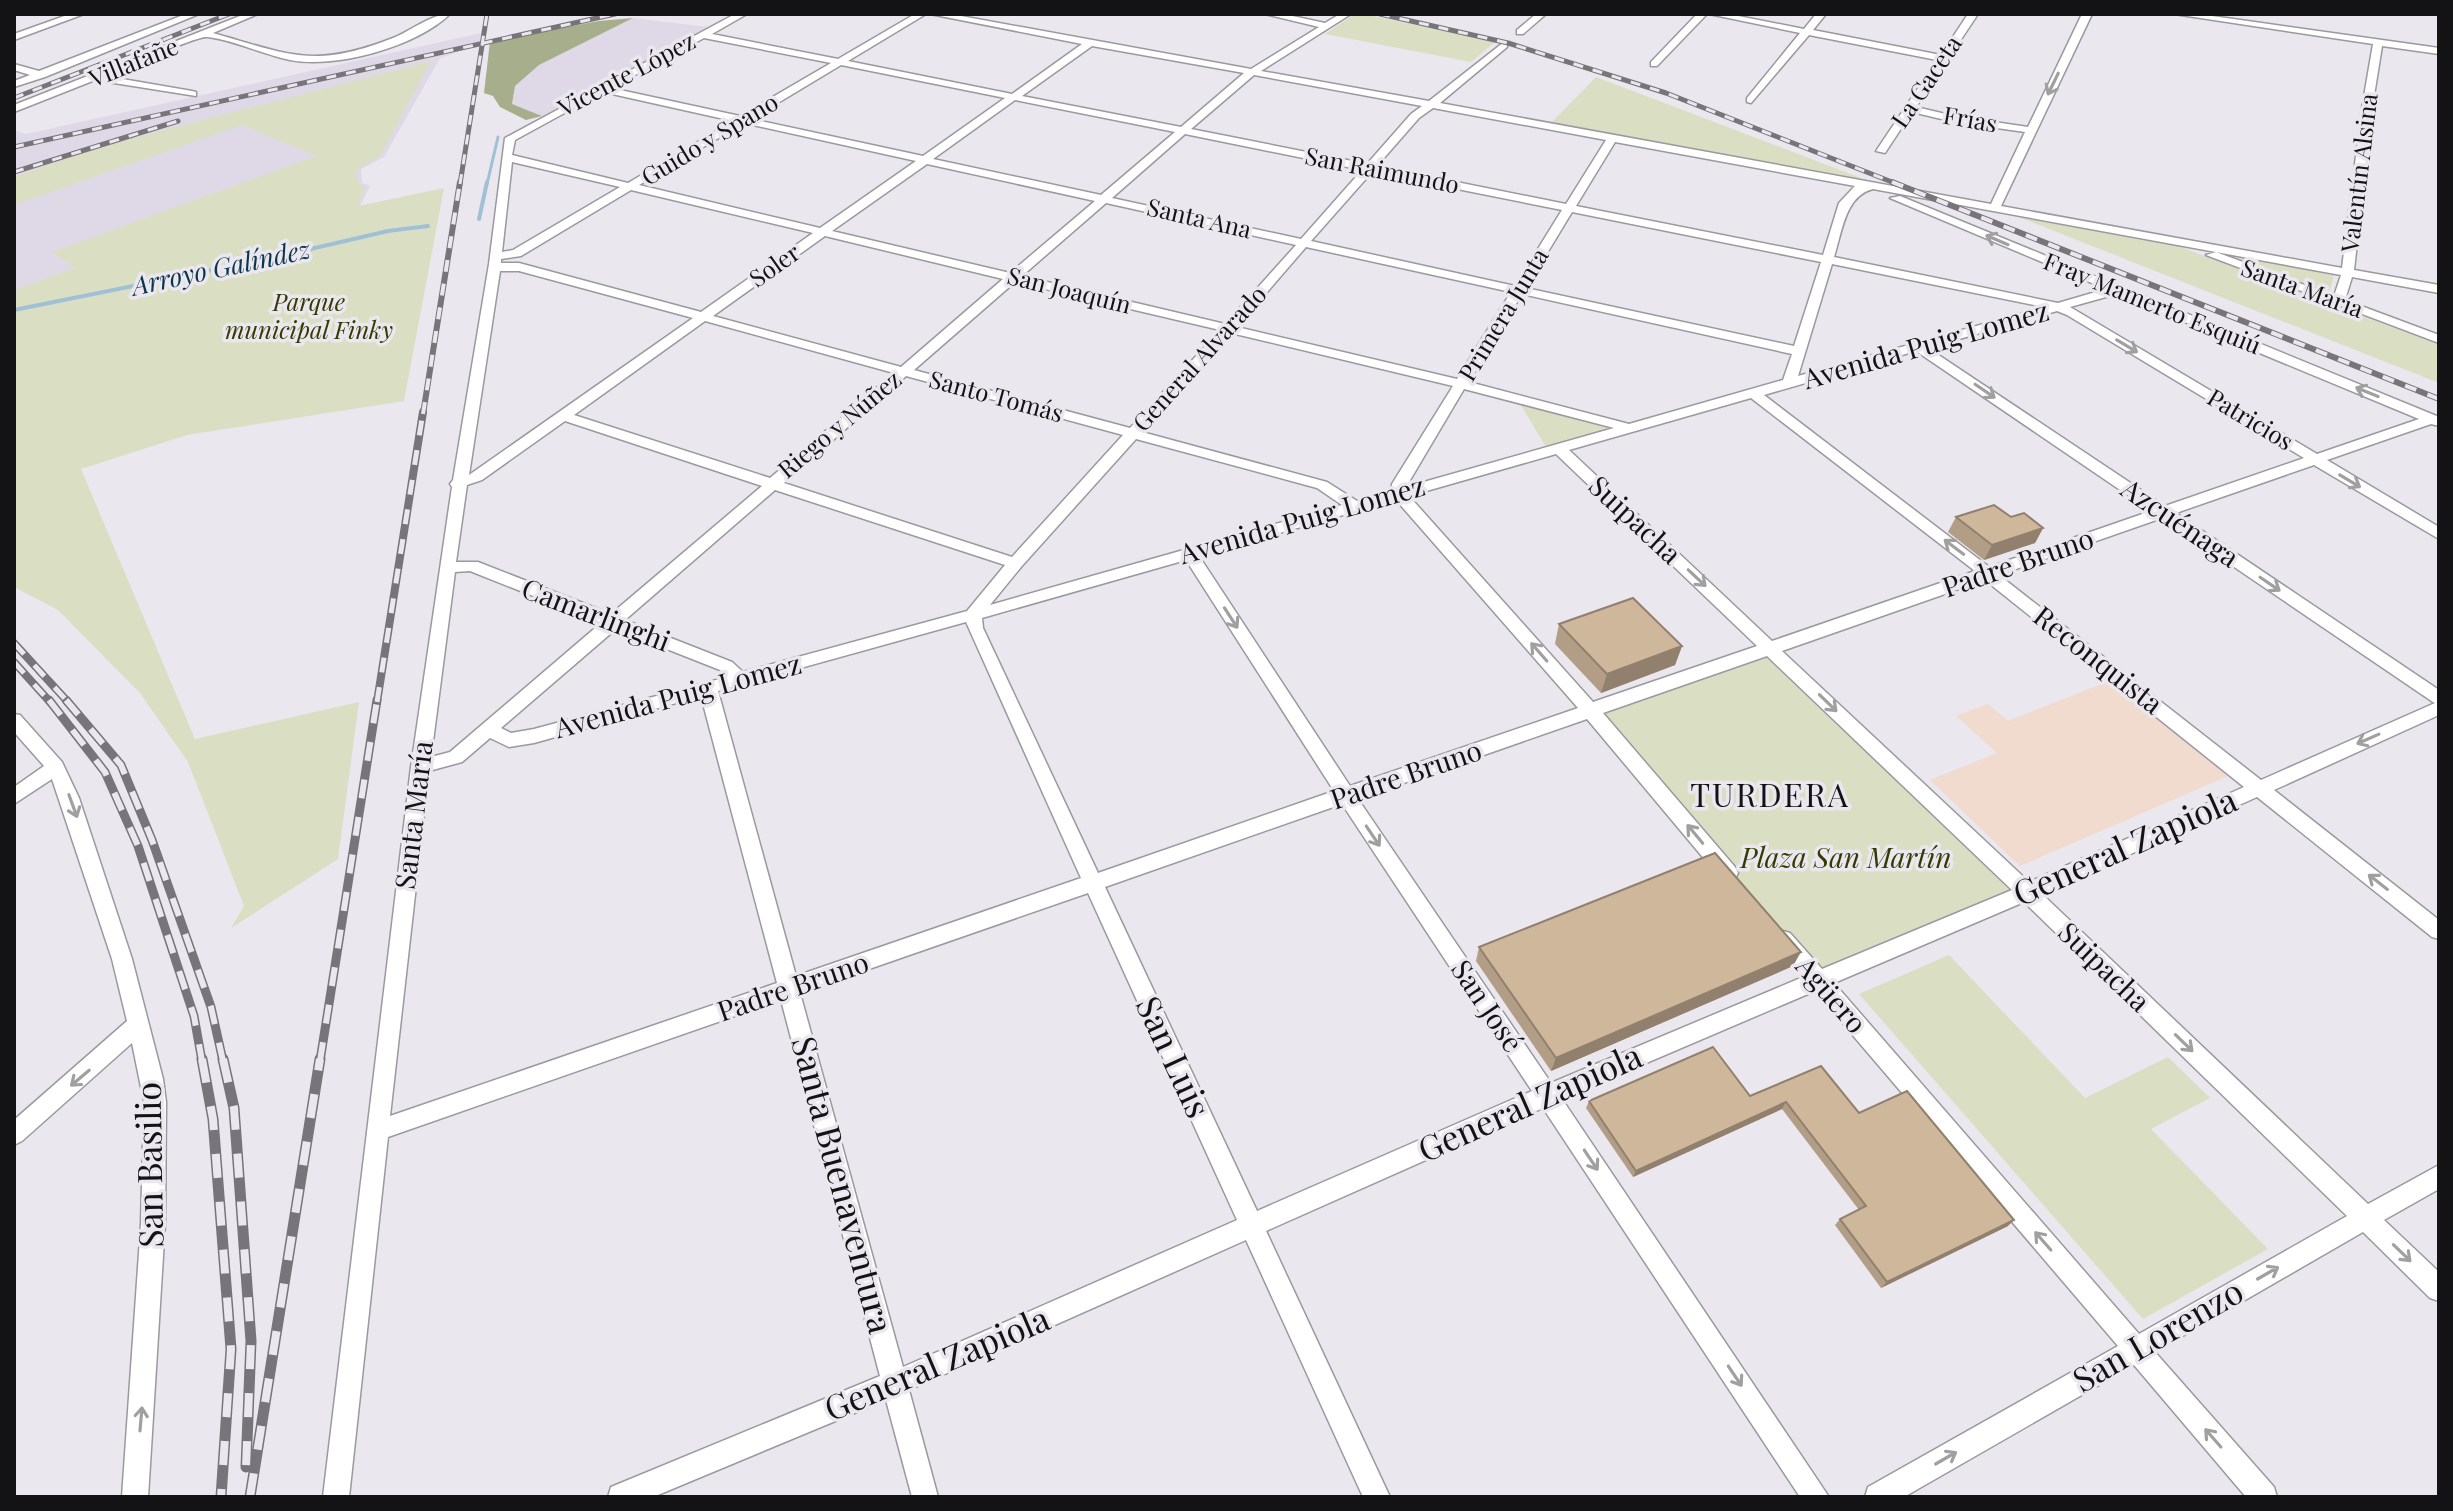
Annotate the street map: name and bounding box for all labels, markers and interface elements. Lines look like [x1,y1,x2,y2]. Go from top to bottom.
street label: Vicente López [551,24,700,123]
street label: La Gaceta [1883,28,1968,133]
street label: Villafañe [83,29,183,94]
one-way arrow [2045,72,2060,96]
street label: Guido y Spano [635,85,783,192]
street label: Valentín Alsina [2332,91,2384,255]
street label: Frías [1941,98,2000,138]
street label: San Raimundo [1303,138,1462,200]
street label: Santa Ana [1144,190,1255,245]
water label: Arroyo Galíndez [125,230,314,303]
one-way arrow [1985,232,2010,246]
street label: Soler [742,235,806,293]
street label: Primera Junta [1450,242,1555,386]
street label: Fray Mamerto Esquiú [2039,244,2266,360]
street label: Santa María [2237,250,2368,324]
street label: San Joaquín [1004,258,1135,320]
street label: General Alvarado [1125,278,1272,437]
park label: Parque municipal Finky [225,285,393,345]
street label: Avenida Puig Lomez [1798,291,2053,397]
one-way arrow [2115,339,2138,355]
street label: Santo Tomás [926,362,1067,428]
street label: Riego y Núñez [770,363,907,484]
street label: Patricios [2202,380,2300,456]
one-way arrow [1974,383,1996,400]
one-way arrow [2355,384,2380,399]
street label: Avenida Puig Lomez [1174,466,1429,572]
street label: Suipacha [1582,467,1690,571]
street label: Azcuénaga [2114,468,2247,575]
one-way arrow [2338,473,2361,489]
street label: Padre Bruno [1937,518,2098,605]
one-way arrow [1944,539,1965,556]
street label: Camarlinghi [517,568,676,659]
one-way arrow [1687,569,1707,588]
one-way arrow [2259,576,2281,592]
street label: Reconquista [2027,597,2171,721]
one-way arrow [1223,606,1239,629]
one-way arrow [1530,642,1548,662]
street label: Avenida Puig Lomez [549,644,805,746]
one-way arrow [1818,693,1838,712]
street label: Padre Bruno [1325,730,1486,817]
one-way arrow [2356,732,2380,747]
street label: Santa María [385,739,440,891]
district label: TURDERA [1690,772,1850,815]
street label: General Zapiola [2005,775,2244,915]
one-way arrow [67,793,81,818]
one-way arrow [1365,824,1381,846]
one-way arrow [1686,824,1704,845]
park label: Plaza San Martín [1740,838,1951,875]
one-way arrow [2368,874,2389,891]
street label: Suipacha [2051,913,2159,1019]
street label: Padre Bruno [712,942,873,1029]
street label: Agüero [1788,947,1876,1040]
street label: San José [1444,952,1532,1058]
street label: San Luis [1127,988,1223,1124]
street label: Santa Buenaventura [782,1031,906,1338]
street label: General Zapiola [1410,1031,1649,1171]
one-way arrow [2174,1034,2194,1053]
one-way arrow [70,1069,90,1087]
street label: San Basilio [124,1082,172,1248]
one-way arrow [1583,1148,1599,1171]
one-way arrow [2035,1231,2053,1252]
one-way arrow [2392,1244,2412,1263]
one-way arrow [2256,1265,2279,1281]
street label: San Lorenzo [2063,1267,2251,1402]
street label: General Zapiola [816,1294,1056,1430]
one-way arrow [1727,1365,1743,1387]
one-way arrow [134,1406,149,1433]
one-way arrow [2204,1428,2222,1449]
one-way arrow [1933,1450,1957,1465]

